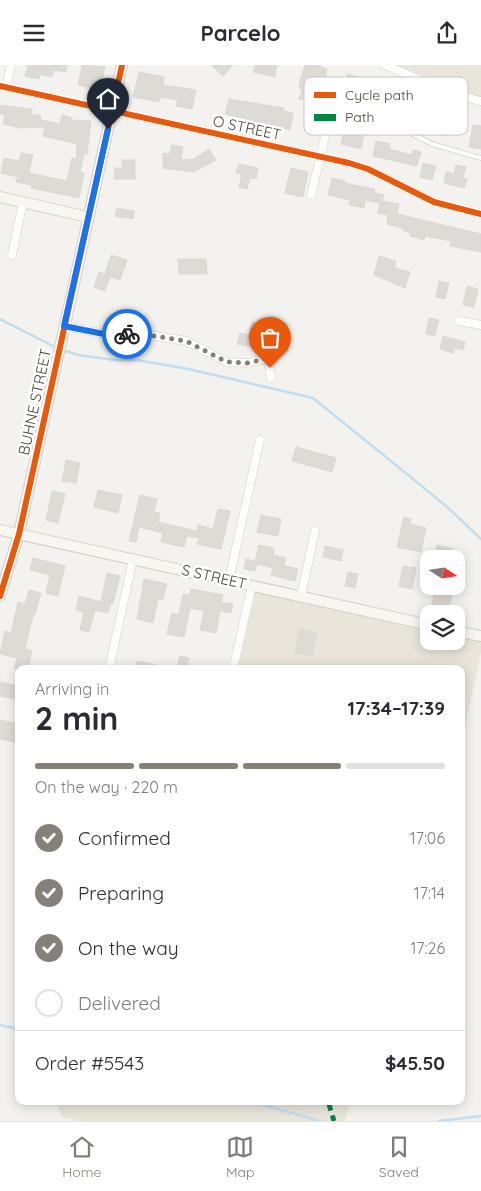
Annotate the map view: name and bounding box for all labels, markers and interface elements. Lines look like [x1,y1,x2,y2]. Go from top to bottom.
icon: menu [20,19,48,47]
text: Parcelo [201,19,280,47]
icon: share [433,19,461,47]
legend [304,77,468,135]
pin [87,78,129,129]
icon: home [94,85,122,113]
text: Cycle path [345,86,414,104]
text: Path [345,108,374,126]
street label: O STREET [211,111,283,144]
courier [102,309,152,359]
pin [249,317,291,368]
icon: bike [113,320,141,348]
icon: bag [256,324,284,352]
street label: BUHNE STREET [14,347,55,457]
north arrow [420,550,465,595]
map controls [420,550,465,650]
street label: S STREET [180,560,248,593]
button: layers [420,605,465,650]
text: Arriving in [35,679,109,699]
text: 17:34–17:39 [348,696,445,720]
text: 2 min [35,698,118,738]
text: On the way · 220 m [35,777,178,797]
icon: check [35,824,63,852]
text: Confirmed [78,826,171,850]
text: 17:06 [410,828,445,848]
icon: check [35,879,63,907]
text: Preparing [78,881,164,905]
text: 17:14 [414,883,445,903]
icon: check [35,934,63,962]
text: On the way [78,936,179,960]
text: 17:26 [410,938,445,958]
text: Delivered [78,991,161,1015]
text: Order #5543 [35,1051,144,1075]
text: $45.50 [385,1051,445,1075]
tab: Home [62,1133,101,1181]
tab: Map [226,1133,254,1181]
tab: Saved [379,1133,419,1181]

